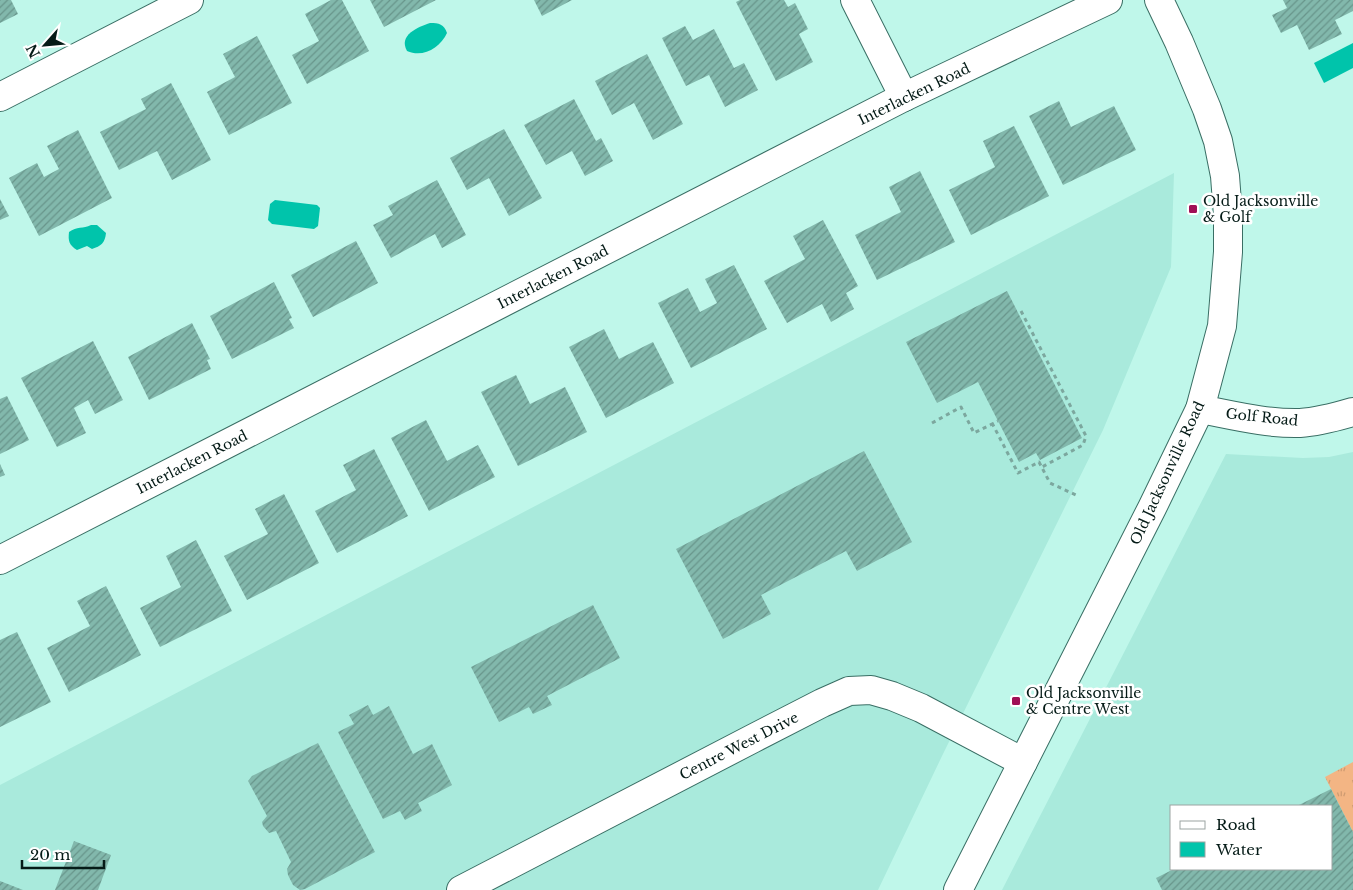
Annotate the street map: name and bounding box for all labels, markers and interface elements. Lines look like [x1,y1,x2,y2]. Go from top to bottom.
north arrow [20,20,70,70]
text: N [22,41,44,61]
street label: Interlacken Road [855,59,973,129]
place label: Old Jacksonville & Golf [1203,192,1318,226]
marker: Old Jacksonville & Golf [1187,203,1199,215]
street label: Interlacken Road [494,241,612,313]
street label: Old Jacksonville Road [1126,398,1208,548]
street label: Golf Road [1225,404,1300,430]
street label: Interlacken Road [133,426,251,498]
place label: Old Jacksonville & Centre West [1026,684,1141,718]
marker: Old Jacksonville & Centre West [1010,695,1022,707]
street label: Centre West Drive [676,708,802,784]
legend [1170,805,1333,870]
text: Road [1216,815,1256,834]
scale bar [22,838,105,870]
text: Water [1215,840,1263,859]
text: 20 m [30,845,70,864]

